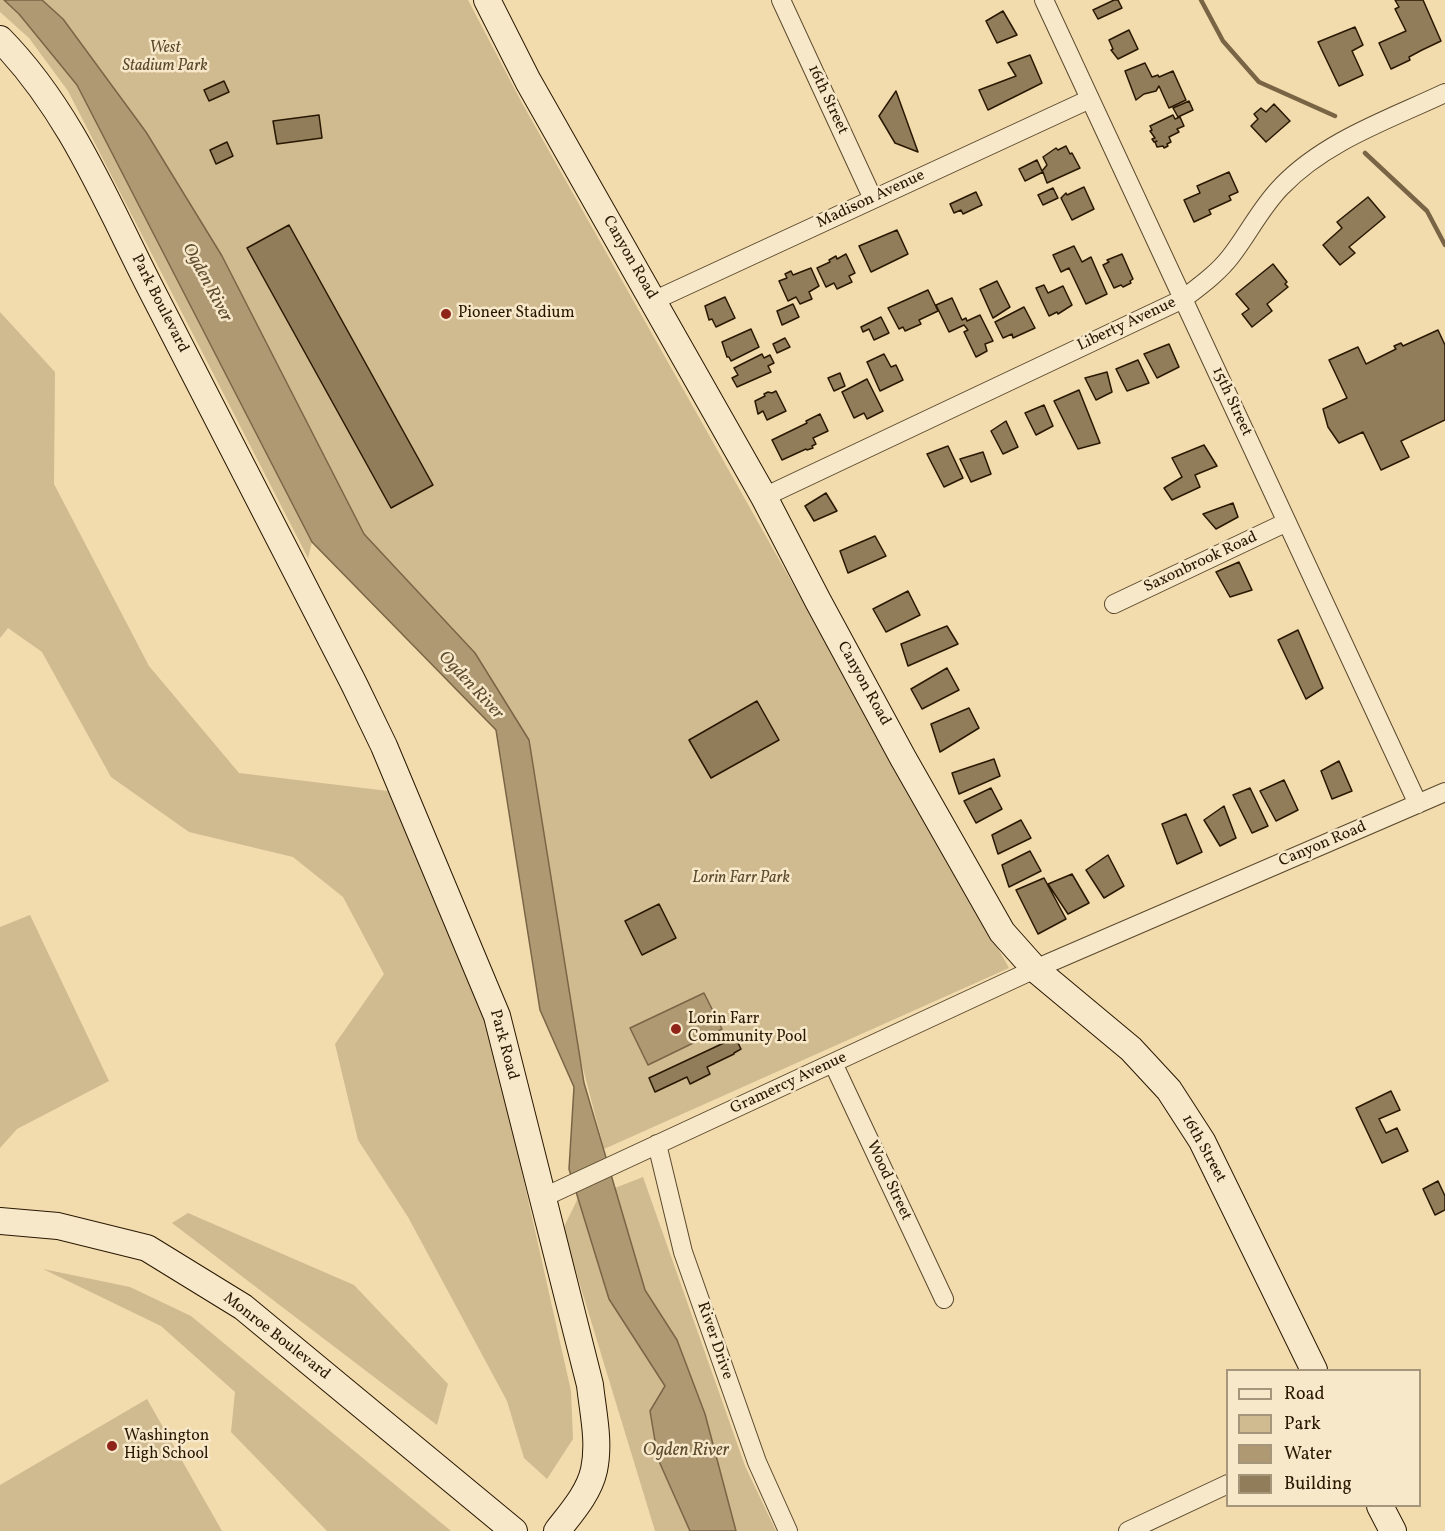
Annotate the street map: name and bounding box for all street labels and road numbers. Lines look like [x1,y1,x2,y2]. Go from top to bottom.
street label: 16th Street [803,62,851,138]
street label: Madison Avenue [814,167,928,233]
street label: Canyon Road [597,213,661,303]
street label: Park Boulevard [126,252,192,356]
street label: Liberty Avenue [1075,294,1179,356]
street label: 15th Street [1207,364,1255,440]
street label: Saxonbrook Road [1141,528,1261,598]
street label: Canyon Road [832,639,894,729]
street label: Canyon Road [1276,818,1370,872]
street label: Park Road [484,1008,522,1082]
street label: Gramercy Avenue [728,1049,850,1119]
street label: 16th Street [1177,1112,1229,1186]
street label: Wood Street [861,1138,915,1224]
street label: Monroe Boulevard [219,1289,333,1385]
street label: River Drive [692,1300,736,1382]

